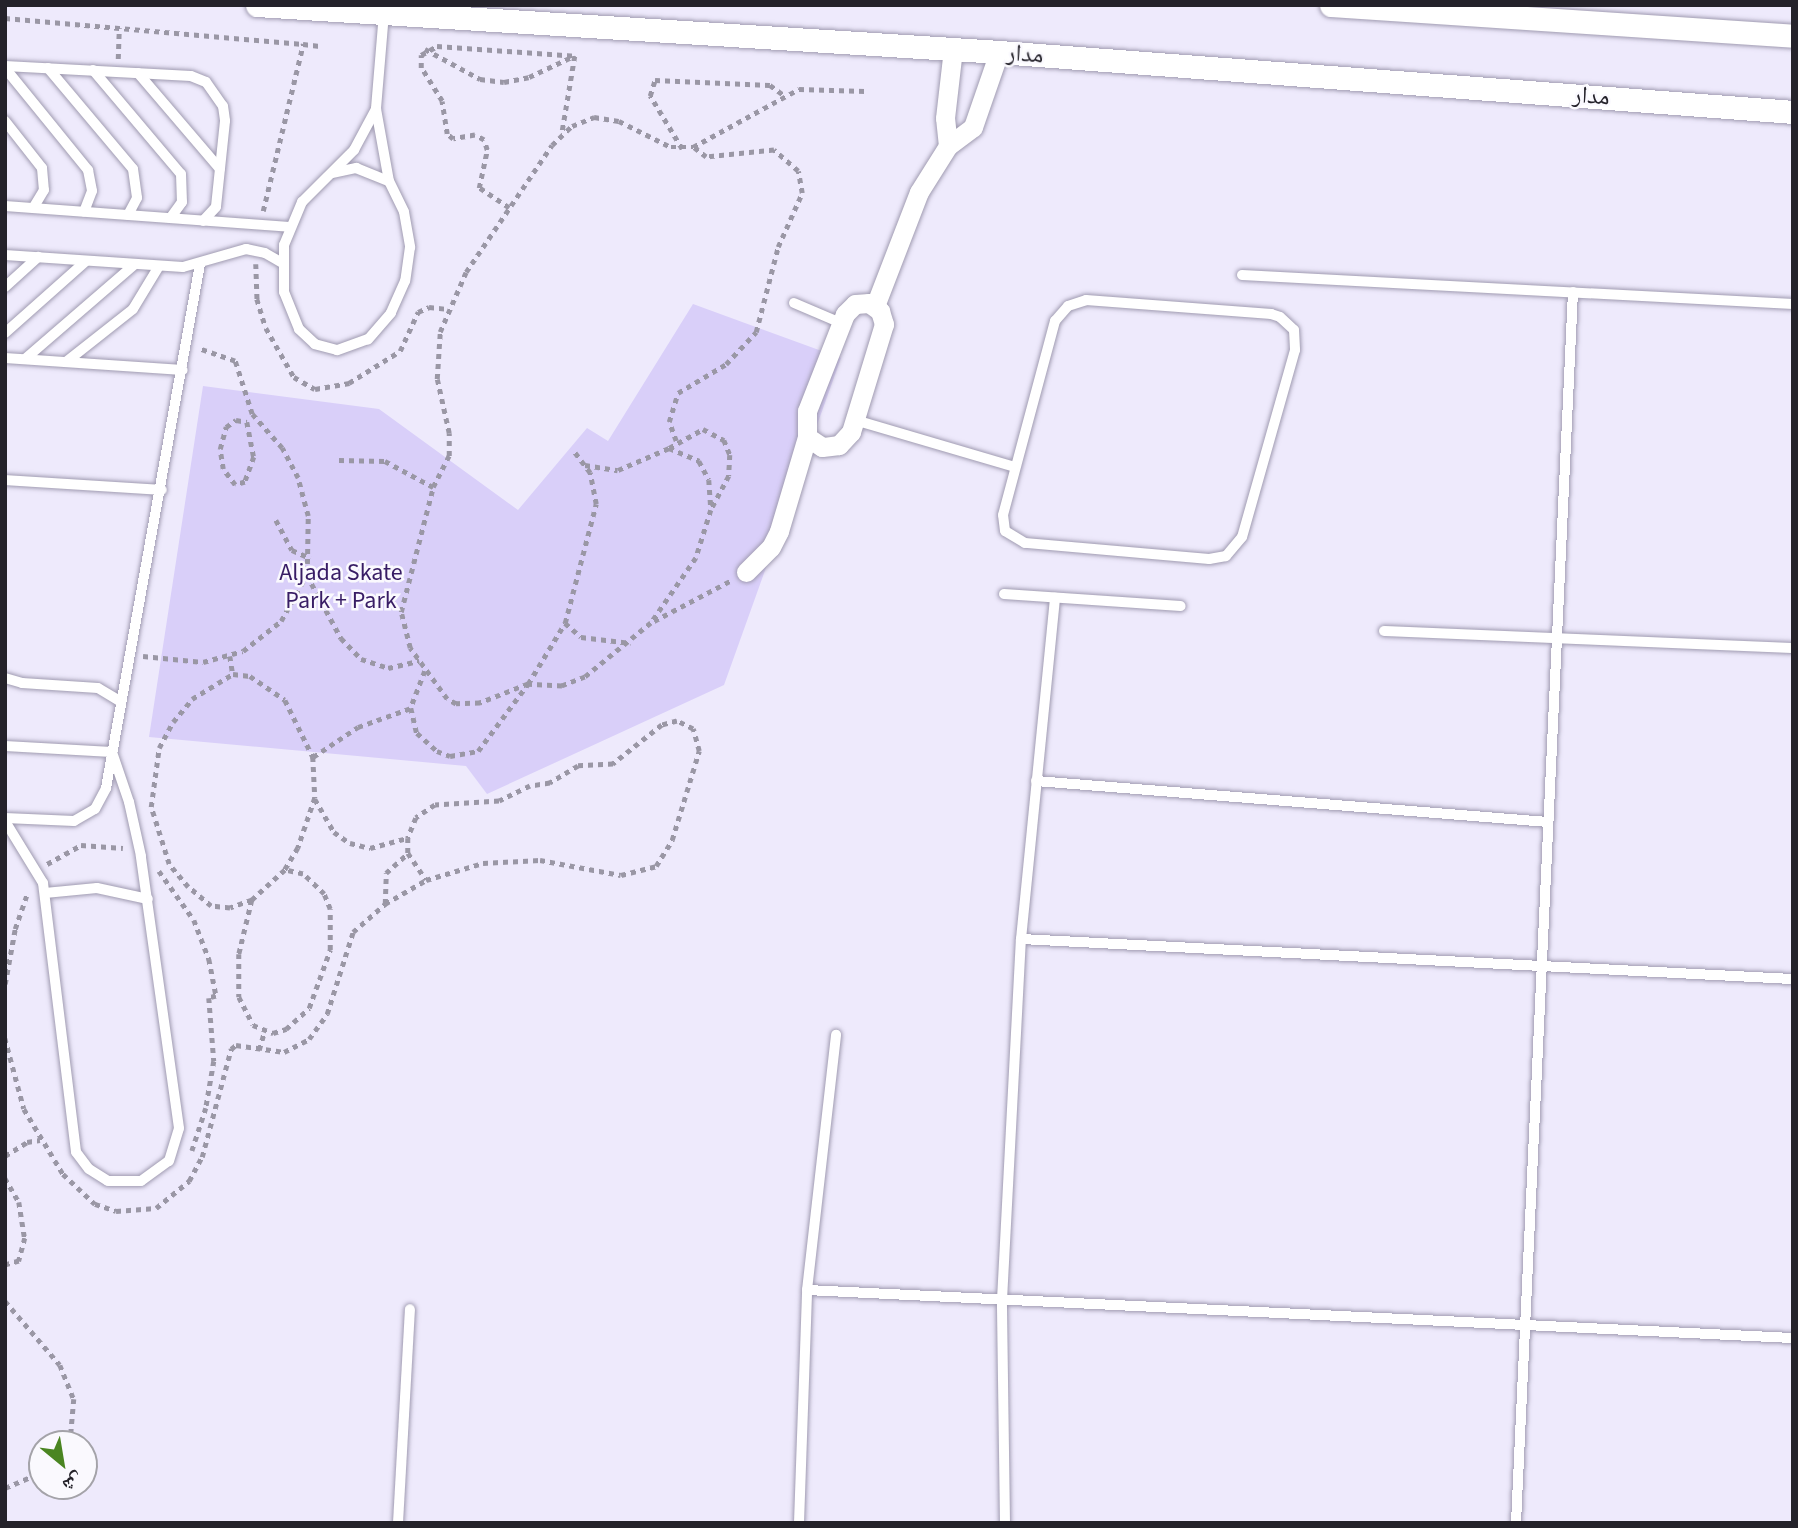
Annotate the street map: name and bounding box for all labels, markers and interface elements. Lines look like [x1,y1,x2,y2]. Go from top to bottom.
street label: مدار [1005,38,1045,70]
street label: مدار [1571,80,1611,112]
park label: Aljada Skate Park + Park [279,559,403,615]
north arrow [28,1430,98,1500]
text: ش [57,1465,88,1499]

